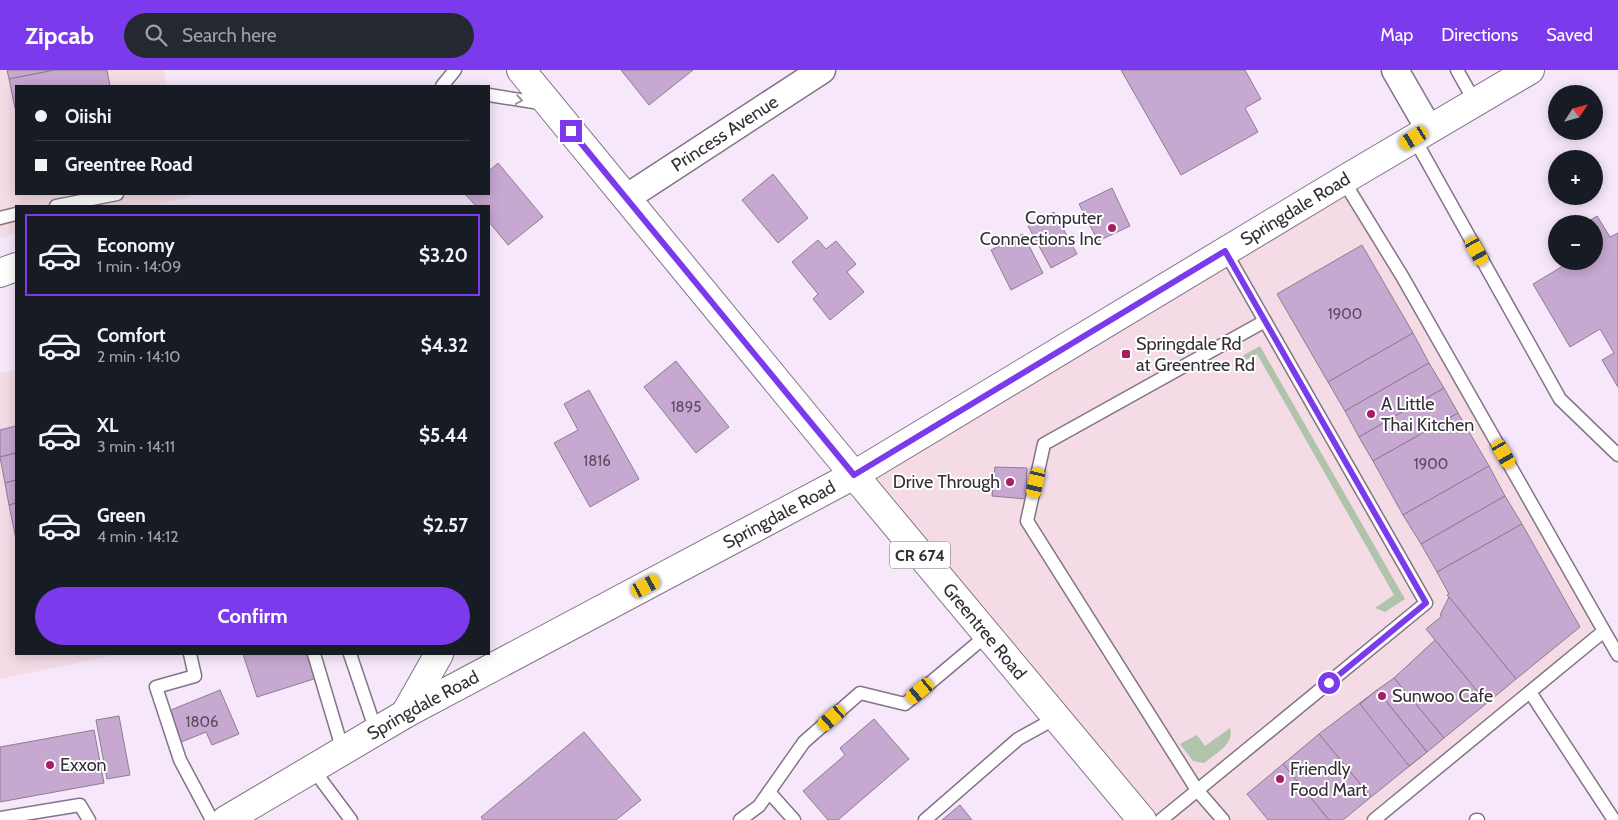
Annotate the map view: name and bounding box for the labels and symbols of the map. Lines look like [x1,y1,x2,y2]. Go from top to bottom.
north arrow [1548,85,1602,140]
street label: Princess Avenue [667,91,782,176]
one-way arrow [515,94,523,104]
route end [560,120,582,142]
car [1397,124,1430,152]
street label: Springdale Road [1237,168,1354,251]
place label: Computer Connections Inc [980,207,1102,250]
marker: Computer Connections Inc [1106,222,1118,234]
car [1463,234,1490,268]
house number: 1900 [1328,305,1362,323]
place label: Springdale Rd at Greentree Rd [1136,333,1255,376]
marker: Springdale Rd at Greentree Rd [1120,348,1132,360]
place label: A Little Thai Kitchen [1381,393,1474,436]
house number: 1895 [671,398,701,416]
marker: A Little Thai Kitchen [1365,408,1377,420]
car [1490,437,1517,471]
house number: 1816 [583,452,611,470]
house number: 1900 [1414,455,1448,473]
car [1025,467,1046,499]
place label: Drive Through [893,471,1000,493]
street label: Springdale Road [719,476,839,554]
marker: Drive Through [1004,476,1016,488]
road number: CR 674 [890,542,950,568]
car [629,572,662,600]
street label: Greentree Road [938,579,1031,684]
street label: Springdale Road [363,666,483,745]
route start [1318,672,1340,694]
car [903,676,936,706]
place label: Sunwoo Cafe [1392,685,1493,707]
marker: Sunwoo Cafe [1376,690,1388,702]
car [815,702,848,734]
house number: 1806 [186,713,218,731]
place label: Exxon [60,754,107,776]
place label: Friendly Food Mart [1290,758,1367,801]
marker: Exxon [44,759,56,771]
marker: Friendly Food Mart [1274,773,1286,785]

